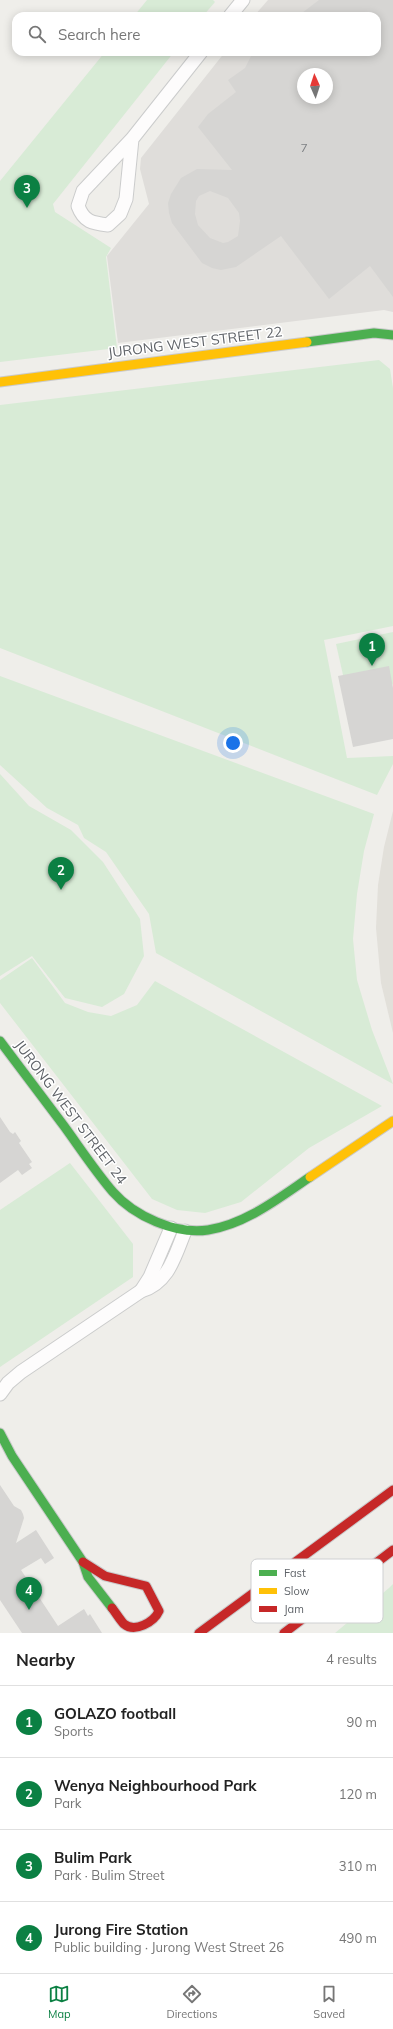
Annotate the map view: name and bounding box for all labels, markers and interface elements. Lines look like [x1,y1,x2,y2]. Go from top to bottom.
search box [12,12,381,56]
icon: search [26,23,48,45]
text: Search here [58,25,140,44]
north arrow [297,68,333,104]
house number: 7 [300,140,308,155]
pin: 3 [14,175,40,208]
street label: JURONG WEST STREET 22 [107,322,283,362]
pin: 1 [359,633,385,666]
your location [223,733,243,753]
pin: 2 [48,857,74,890]
street label: JURONG WEST STREET 24 [11,1036,131,1188]
legend [251,1559,383,1623]
text: Fast [284,1566,306,1580]
pin: 4 [16,1577,42,1610]
text: Slow [284,1584,310,1598]
text: Jam [284,1602,304,1616]
text: Nearby [16,1649,75,1670]
text: 4 results [326,1651,377,1667]
text: GOLAZO football [54,1704,176,1723]
text: 1 [25,1714,33,1730]
text: 90 m [347,1714,377,1730]
text: Sports [54,1723,93,1739]
text: Wenya Neighbourhood Park [54,1776,257,1795]
text: 2 [25,1786,33,1802]
text: 120 m [339,1786,377,1802]
text: Park [54,1795,81,1811]
text: Bulim Park [54,1848,132,1867]
text: 3 [25,1858,33,1874]
text: 310 m [339,1858,377,1874]
text: Park · Bulim Street [54,1867,164,1883]
text: Jurong Fire Station [54,1920,188,1939]
text: 4 [25,1930,33,1946]
text: 490 m [339,1930,377,1946]
text: Public building · Jurong West Street 26 [54,1939,284,1955]
tab: Map [48,1983,71,2021]
tab: Directions [167,1983,217,2021]
tab: Saved [313,1983,345,2021]

